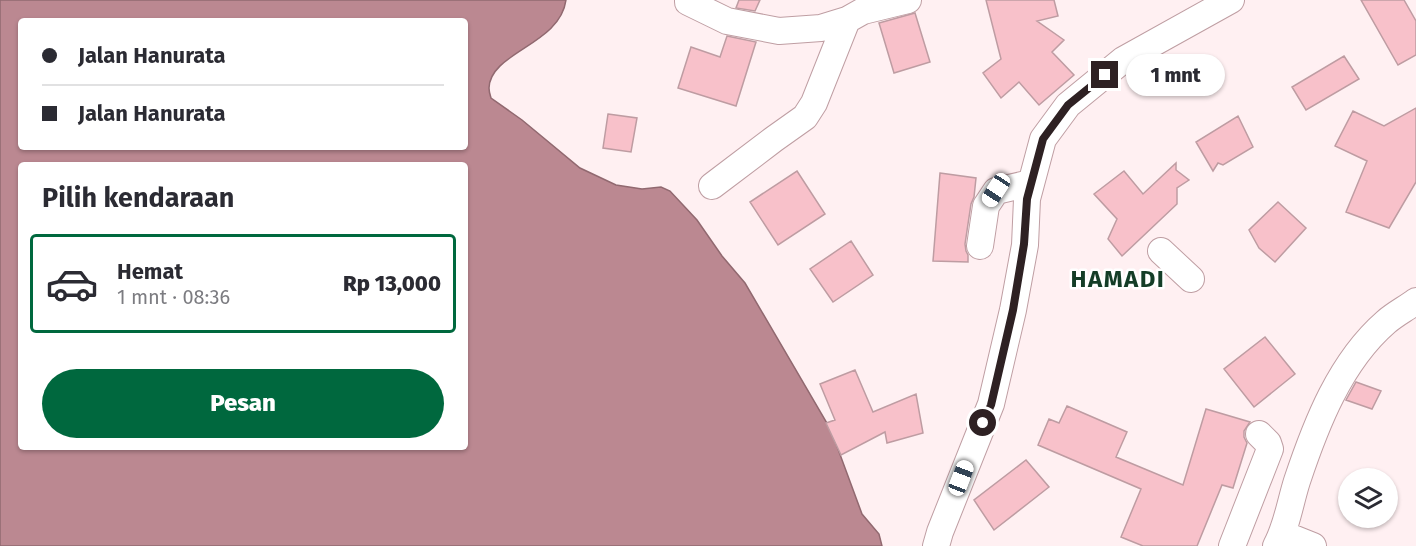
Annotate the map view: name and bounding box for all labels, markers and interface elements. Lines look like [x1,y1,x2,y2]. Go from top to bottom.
text: Jalan Hanurata [78,42,226,69]
callout: 1 mnt [1126,54,1225,96]
route end [1091,61,1118,88]
text: 1 mnt [1150,63,1201,87]
text: Jalan Hanurata [78,100,226,127]
car [979,170,1013,210]
text: Pilih kendaraan [42,182,234,214]
icon: car [45,257,99,311]
text: Hemat [117,258,183,285]
district label: HAMADI [1071,265,1165,293]
text: Rp 13,000 [343,270,441,297]
text: 1 mnt · 08:36 [117,285,230,309]
button: Pesan [42,369,444,438]
route start [969,409,996,436]
car [946,458,976,498]
map controls [1338,468,1398,528]
button: layers [1338,468,1398,528]

